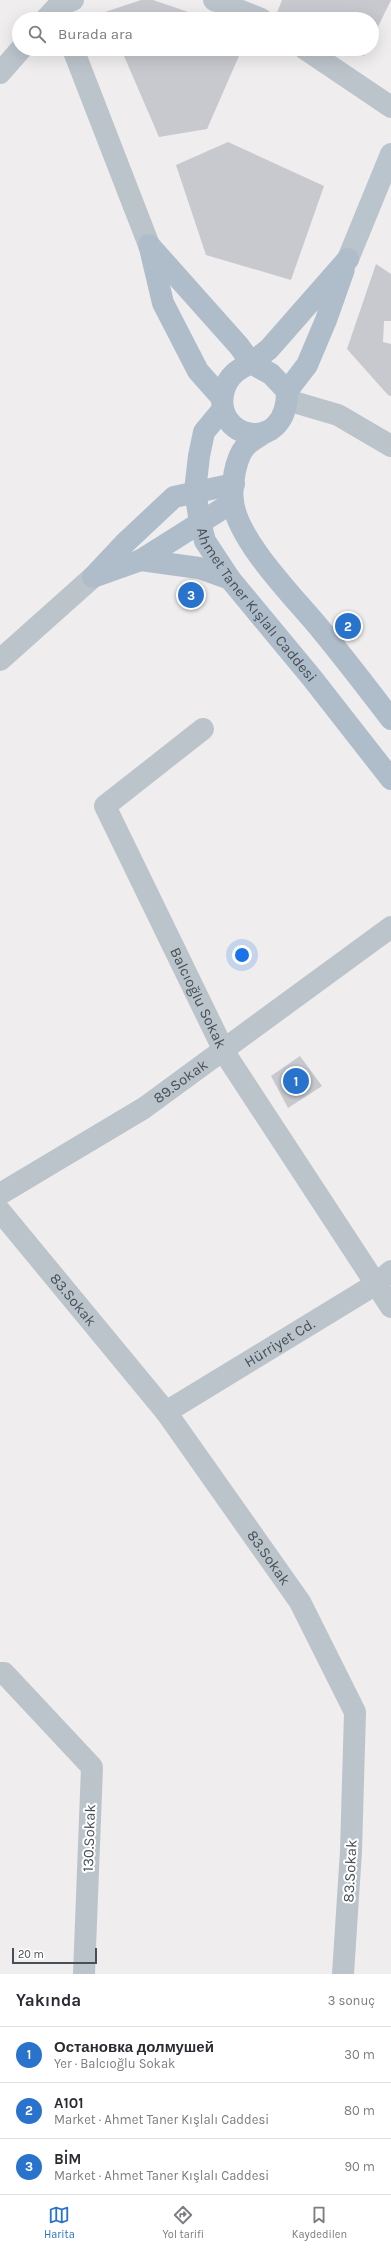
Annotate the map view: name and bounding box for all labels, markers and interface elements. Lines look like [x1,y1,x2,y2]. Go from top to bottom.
search box [12,12,379,56]
icon: search [26,23,48,45]
text: Burada ara [58,25,133,43]
street label: Ahmet Taner Kışlalı Caddesi [193,525,321,686]
pin: 3 [178,580,204,610]
pin: 2 [335,611,361,641]
street label: Balcıoğlu Sokak [166,945,230,1051]
your location [232,945,252,965]
street label: 89.Sokak [150,1055,211,1107]
pin: 1 [283,1066,309,1096]
street label: 83.Sokak [46,1270,100,1330]
street label: Hürriyet Cd. [241,1314,318,1371]
street label: 83.Sokak [243,1527,294,1589]
street label: 130.Sokak [79,1804,99,1872]
street label: 83.Sokak [339,1839,361,1903]
scale bar [12,1946,97,1965]
text: 20 m [18,1948,44,1961]
text: Yakında [16,1990,81,2010]
text: 3 sonuç [328,1993,375,2008]
text: Остановка долмушей [54,2038,214,2056]
text: 1 [27,2047,31,2062]
text: 30 m [344,2047,375,2062]
text: Yer · Balcıoğlu Sokak [54,2056,175,2071]
text: A101 [54,2094,84,2112]
text: 2 [25,2103,33,2118]
text: 80 m [344,2103,375,2118]
text: Market · Ahmet Taner Kışlalı Caddesi [54,2112,269,2127]
text: BİM [54,2150,81,2168]
text: 3 [25,2159,33,2174]
text: 90 m [344,2159,375,2174]
text: Market · Ahmet Taner Kışlalı Caddesi [54,2168,269,2183]
tab: Harita [44,2204,75,2241]
tab: Yol tarifi [163,2204,204,2241]
tab: Kaydedilen [292,2204,347,2241]

